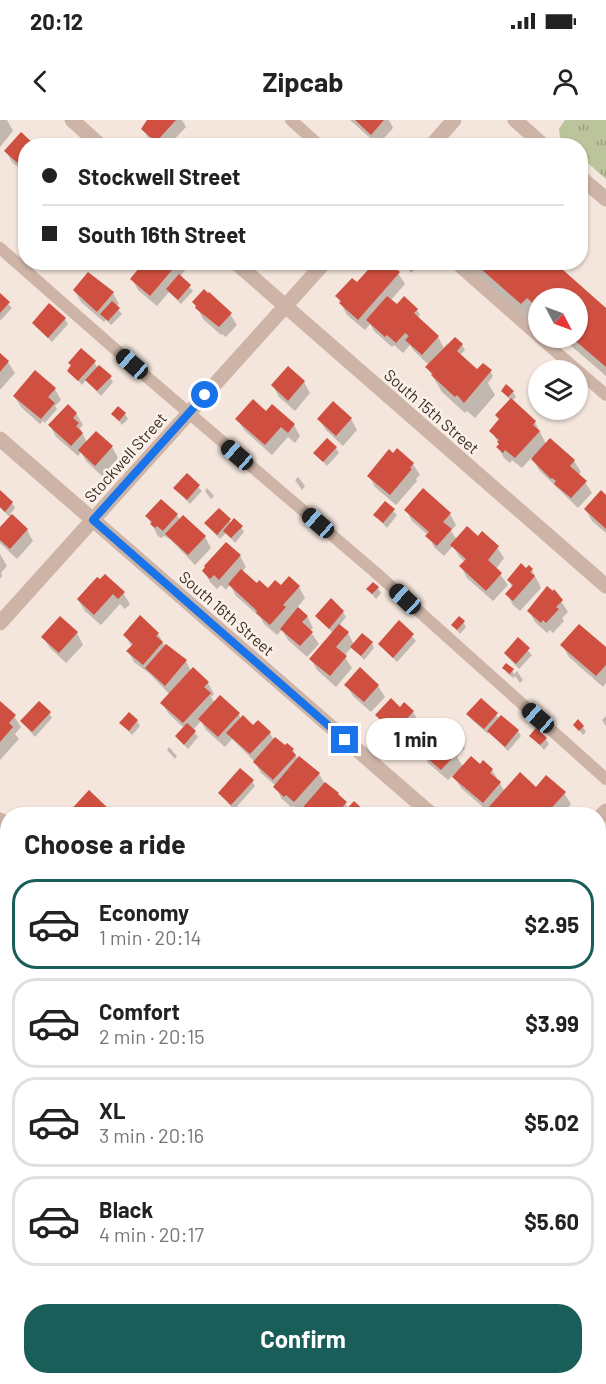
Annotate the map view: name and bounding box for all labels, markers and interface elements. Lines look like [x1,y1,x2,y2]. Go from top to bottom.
text: 20:12 [30,8,83,34]
icon: back [24,65,57,98]
text: Zipcab [262,65,344,97]
icon: person [549,65,582,98]
text: Stockwell Street [78,163,240,189]
text: South 16th Street [78,221,246,247]
north arrow [528,288,588,348]
map controls [528,288,588,420]
car [113,345,151,383]
button: layers [528,360,588,420]
street label: South 15th Street [381,365,483,457]
route start [191,381,218,408]
street label: Stockwell Street [80,408,170,506]
car [218,436,256,474]
car [299,504,337,542]
street label: South 16th Street [176,567,278,659]
car [386,580,424,618]
car [519,699,557,737]
callout: 1 min [366,719,465,761]
route end [331,726,358,753]
text: 1 min [394,727,437,751]
text: Choose a ride [24,827,186,859]
icon: car [27,897,81,951]
text: Economy [99,899,189,925]
text: $2.95 [525,911,579,937]
text: 1 min · 20:14 [99,925,201,949]
icon: car [27,996,81,1050]
text: Comfort [99,998,180,1024]
text: $3.99 [525,1010,579,1036]
text: 2 min · 20:15 [99,1024,204,1048]
icon: car [27,1095,81,1149]
text: XL [99,1097,125,1123]
text: $5.02 [524,1109,579,1135]
text: 3 min · 20:16 [99,1123,204,1147]
icon: car [27,1194,81,1248]
text: Black [99,1196,153,1222]
text: $5.60 [524,1208,579,1234]
text: 4 min · 20:17 [99,1222,204,1246]
button: Confirm [24,1304,582,1373]

